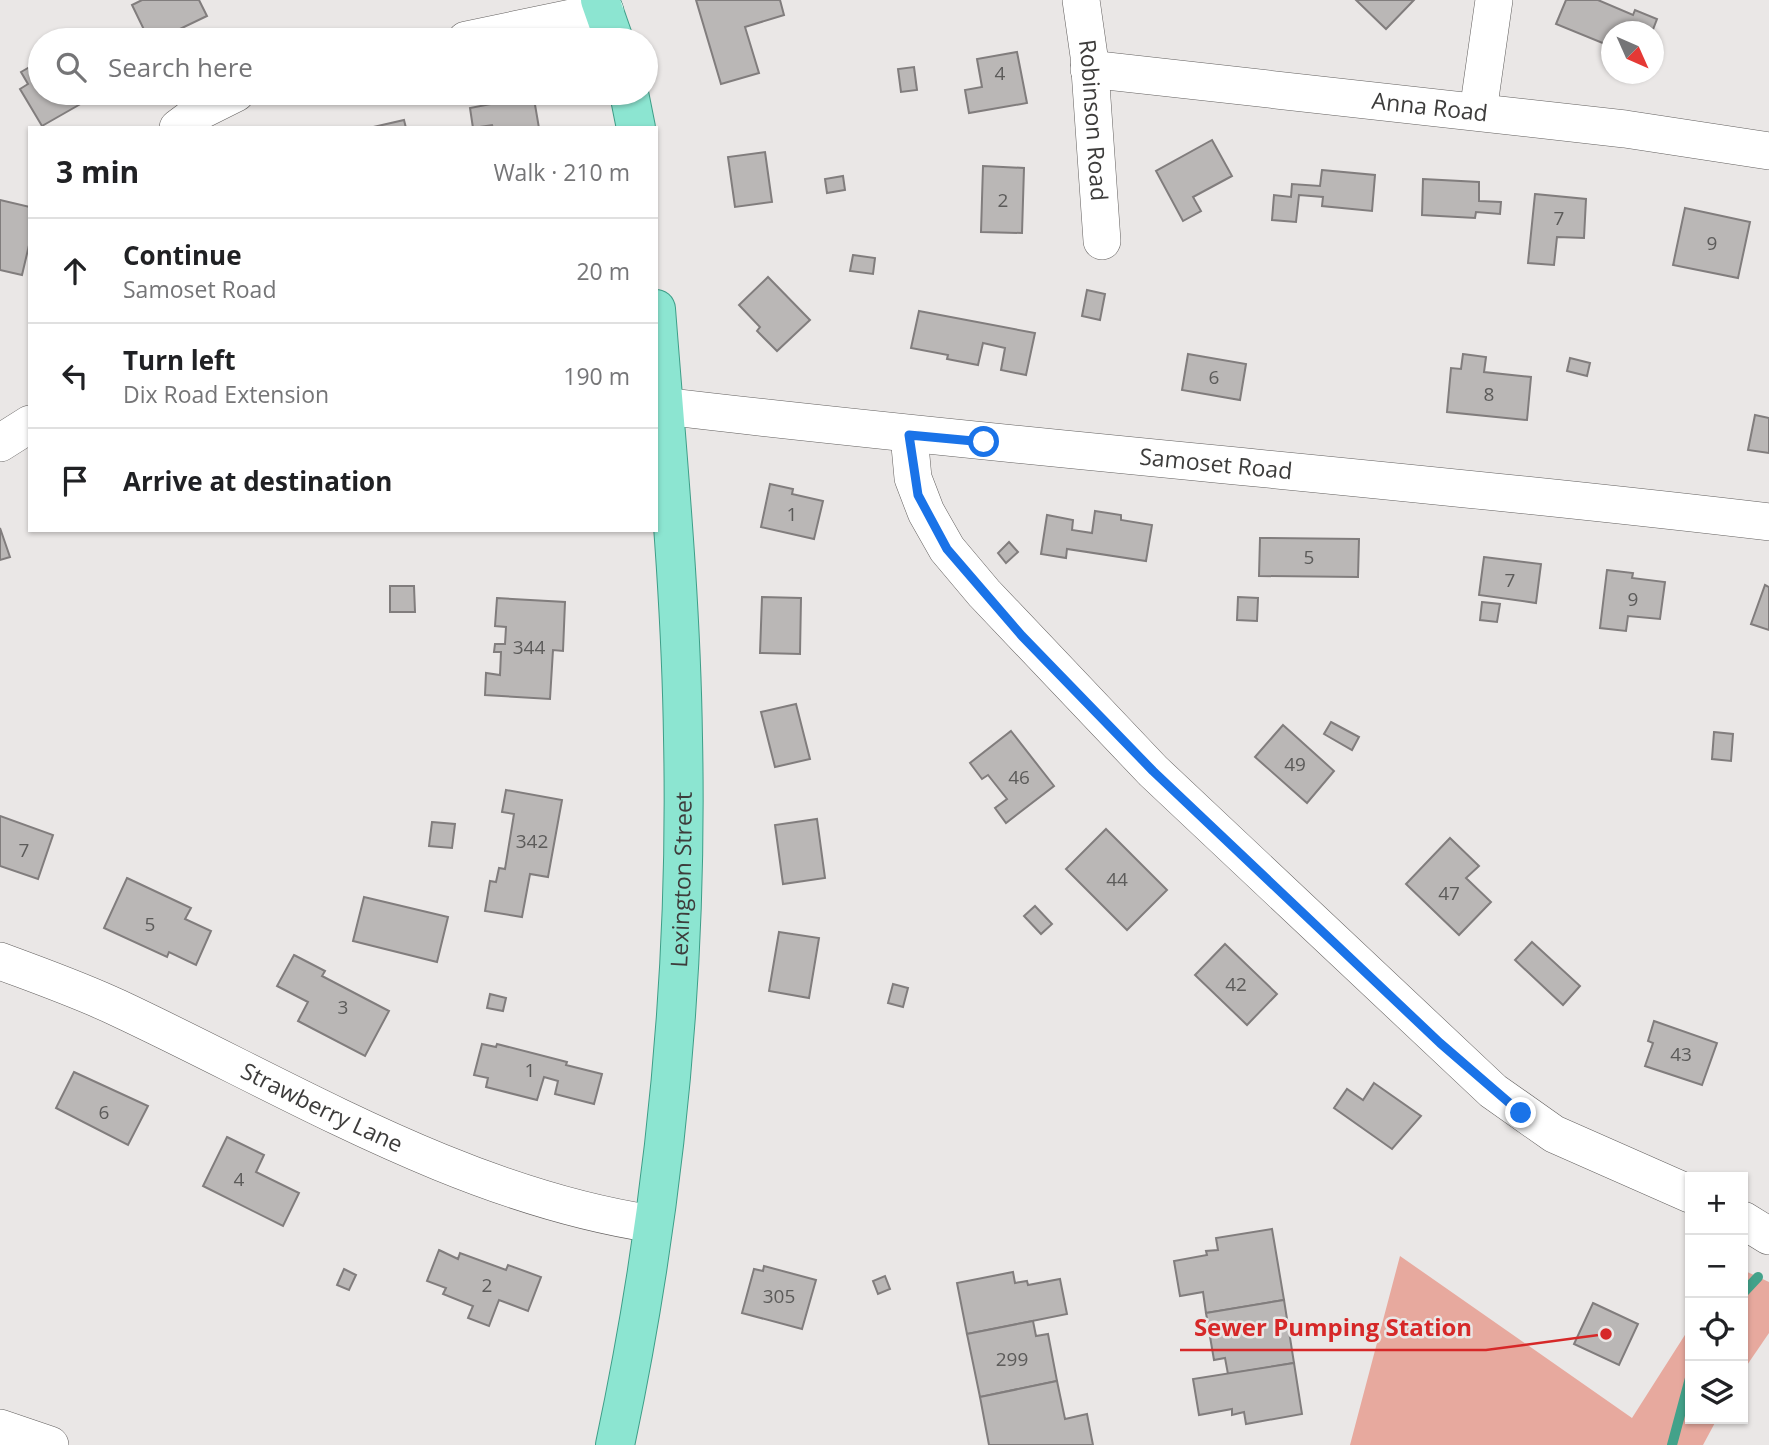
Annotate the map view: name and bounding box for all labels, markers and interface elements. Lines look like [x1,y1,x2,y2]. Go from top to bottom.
north arrow [1601,21,1664,84]
search box [28,28,658,105]
street label: Robinson Road [1072,37,1116,202]
icon: search [52,48,90,86]
text: Search here [108,49,253,85]
house number: 4 [995,60,1006,86]
street label: Anna Road [1370,84,1490,129]
text: 3 min [56,151,139,192]
text: Walk · 210 m [493,156,630,188]
house number: 2 [998,187,1008,213]
house number: 7 [1554,205,1564,231]
house number: 9 [1707,230,1717,256]
text: Continue [123,237,242,273]
icon: ahead [56,252,94,290]
text: 20 m [576,255,630,287]
text: Samoset Road [123,273,276,305]
text: Turn left [123,342,235,378]
icon: left [56,357,94,395]
text: 190 m [563,360,630,392]
house number: 6 [1209,364,1219,390]
text: Dix Road Extension [123,378,329,410]
house number: 8 [1484,381,1494,407]
route start [968,426,999,457]
street label: Samoset Road [1138,440,1294,486]
icon: arrive [56,462,94,500]
text: Arrive at destination [123,463,392,499]
house number: 1 [787,501,797,527]
house number: 5 [1304,544,1314,570]
house number: 7 [1505,567,1515,593]
house number: 9 [1628,586,1638,612]
house number: 344 [513,634,545,660]
house number: 49 [1284,751,1306,777]
house number: 46 [1008,764,1030,790]
street label: Lexington Street [662,792,699,968]
house number: 342 [516,828,548,854]
house number: 7 [19,837,29,863]
house number: 44 [1106,866,1128,892]
house number: 47 [1438,880,1460,906]
house number: 5 [145,911,155,937]
house number: 42 [1225,971,1247,997]
house number: 3 [338,994,348,1020]
house number: 43 [1670,1041,1692,1067]
street label: Strawberry Lane [236,1054,408,1159]
house number: 1 [525,1057,535,1083]
route end [1505,1097,1536,1128]
house number: 6 [99,1099,109,1125]
house number: 4 [234,1166,245,1192]
map controls [1685,1172,1748,1424]
button: + [1685,1172,1748,1235]
button: − [1685,1235,1748,1298]
house number: 2 [482,1272,492,1298]
house number: 305 [763,1283,795,1309]
button: locate [1685,1298,1748,1361]
callout: Sewer Pumping Station [1180,1305,1486,1350]
text: Sewer Pumping Station [1194,1310,1472,1343]
house number: 299 [996,1346,1028,1372]
button: layers [1685,1361,1748,1424]

